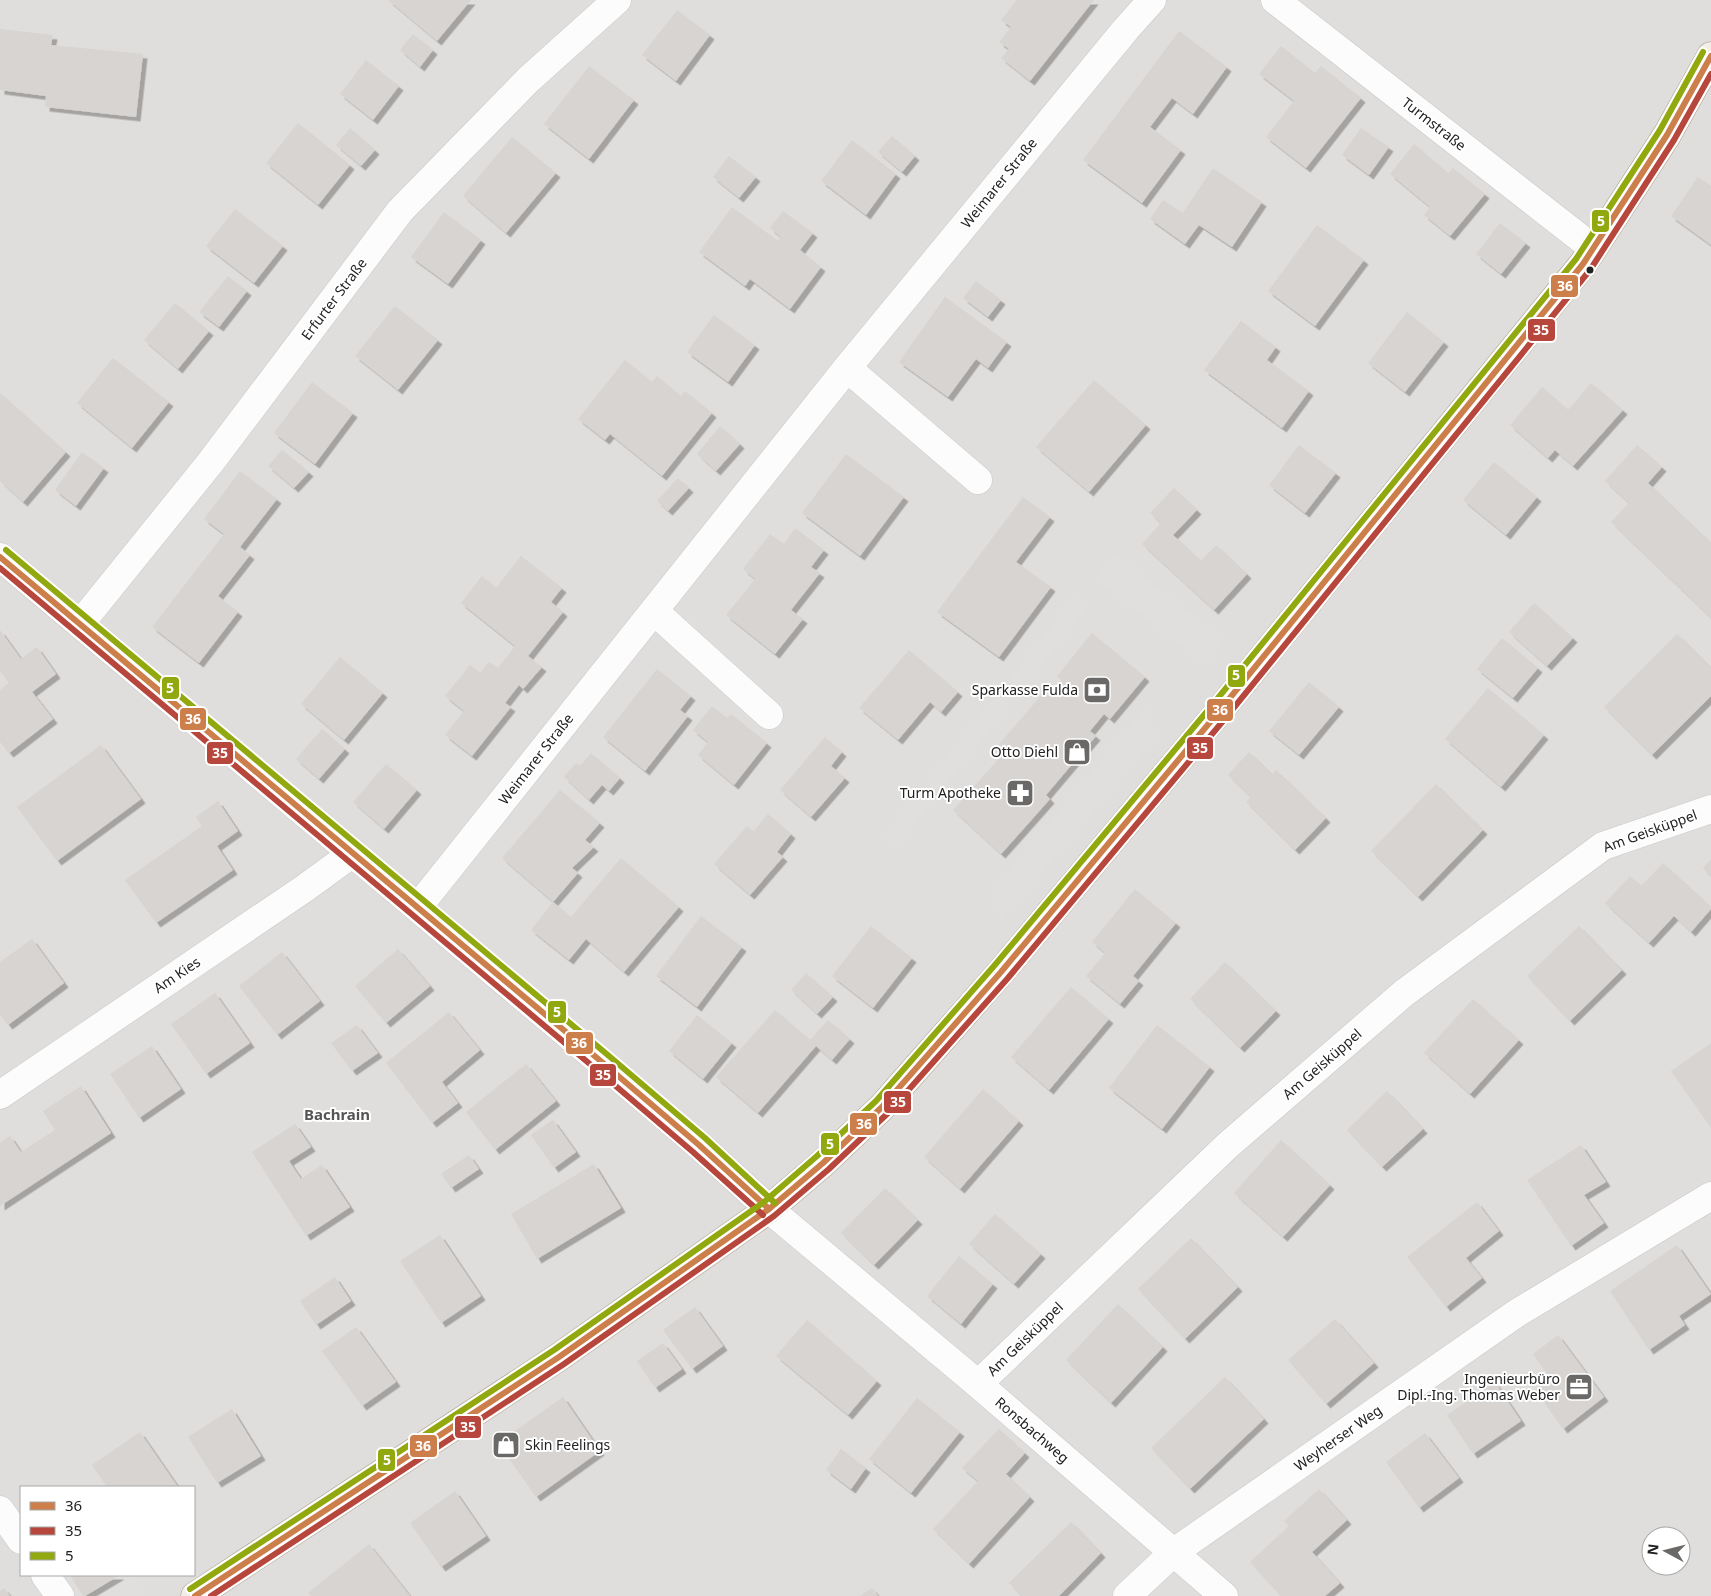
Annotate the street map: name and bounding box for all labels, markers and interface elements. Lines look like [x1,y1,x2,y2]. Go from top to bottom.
street label: Turmstraße [1398,93,1470,155]
street label: Weimarer Straße [956,134,1041,232]
line badge: 5 [1591,209,1610,233]
text: 5 [1597,211,1605,230]
street label: Erfurter Straße [297,254,371,344]
unlabelled marker [1585,265,1595,275]
line badge: 36 [1550,274,1579,298]
text: 36 [1557,276,1573,295]
line badge: 35 [1527,318,1556,342]
text: 35 [1533,320,1549,339]
line badge: 5 [1227,664,1246,688]
text: 5 [1232,665,1240,684]
bank icon: Sparkasse Fulda [1082,675,1112,705]
line badge: 5 [161,676,180,700]
text: 5 [166,678,174,697]
place label: Sparkasse Fulda [972,680,1078,699]
line badge: 36 [1206,698,1234,722]
text: 36 [1212,700,1228,719]
line badge: 36 [179,707,207,731]
text: 36 [185,709,201,728]
street label: Weimarer Straße [494,709,577,808]
line badge: 35 [1186,736,1214,760]
shop icon: Otto Diehl [1062,737,1092,767]
text: 35 [1192,738,1208,757]
line badge: 35 [206,741,234,765]
place label: Otto Diehl [991,742,1058,761]
text: 35 [212,743,228,762]
pharmacy icon: Turm Apotheke [1005,778,1035,808]
place label: Turm Apotheke [900,783,1001,802]
street label: Am Geisküppel [1600,805,1700,856]
street label: Am Kies [150,952,204,997]
line badge: 5 [547,1000,567,1024]
text: 5 [553,1002,561,1021]
street label: Am Geisküppel [1278,1024,1365,1103]
line badge: 36 [565,1031,594,1055]
text: 36 [571,1033,587,1052]
line badge: 35 [589,1063,617,1087]
text: 35 [595,1065,611,1084]
line badge: 35 [883,1090,912,1114]
text: 35 [890,1092,906,1111]
district label: Bachrain [304,1104,370,1124]
line badge: 36 [849,1112,878,1136]
text: 36 [856,1114,872,1133]
line badge: 5 [820,1132,840,1156]
text: 5 [826,1134,834,1153]
street label: Am Geisküppel [982,1297,1067,1380]
place label: Ingenieurbüro Dipl.-Ing. Thomas Weber [1397,1369,1560,1404]
office icon: Ingenieurbüro Dipl.-Ing. Thomas Weber [1564,1372,1594,1402]
street label: Ronsbachweg [991,1392,1073,1467]
street label: Weyherser Weg [1290,1400,1385,1475]
line badge: 35 [454,1415,482,1439]
text: 35 [460,1417,476,1436]
shop icon: Skin Feelings [491,1430,521,1460]
line badge: 36 [409,1434,438,1458]
place label: Skin Feelings [525,1435,611,1454]
text: 36 [415,1436,431,1455]
line badge: 5 [377,1448,396,1472]
text: 5 [383,1450,391,1469]
legend [20,1486,195,1576]
text: 36 [65,1495,82,1515]
text: 35 [65,1520,82,1540]
north arrow [1641,1526,1691,1576]
text: N [1642,1543,1663,1556]
text: 5 [65,1545,74,1565]

